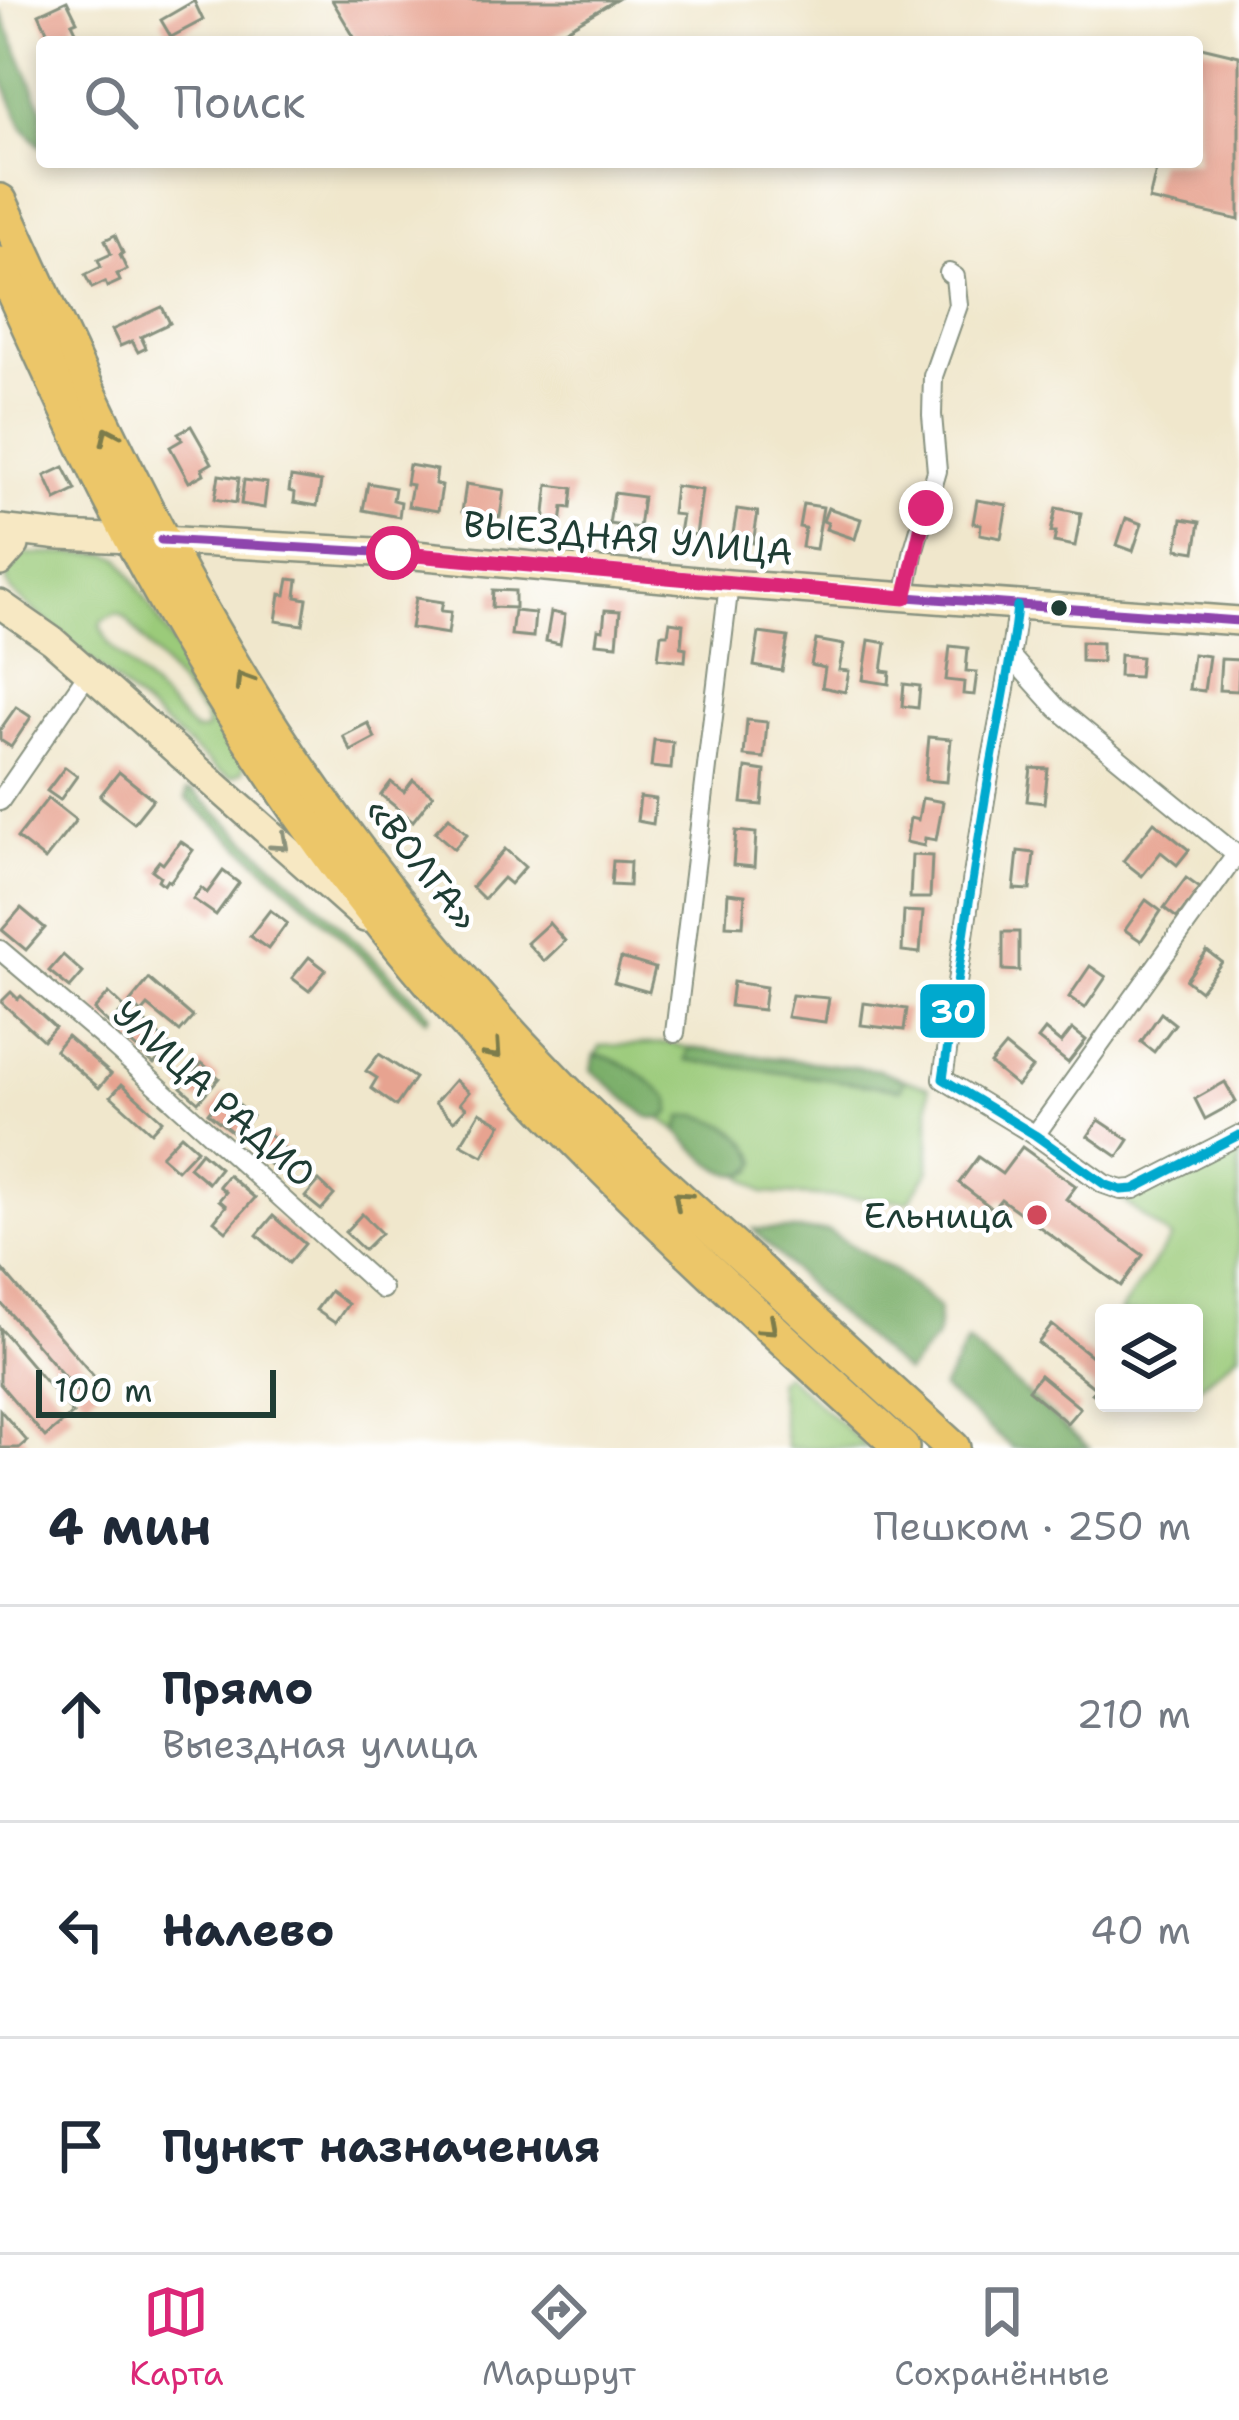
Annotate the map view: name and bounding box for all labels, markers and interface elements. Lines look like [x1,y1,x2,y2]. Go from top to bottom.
search box [36,36,1203,168]
icon: search [78,69,144,135]
text: Поиск [174,72,305,132]
one-way arrow [100,426,123,447]
route end [899,481,953,535]
street label: ВЫЕЗДНАЯ УЛИЦА [461,499,795,577]
route start [366,526,420,580]
unlabelled marker [1048,597,1070,619]
one-way arrow [235,672,257,694]
street label: «ВОЛГА» [354,787,490,941]
one-way arrow [267,829,289,850]
line badge: 30 [918,982,987,1040]
text: 30 [930,989,976,1034]
street label: УЛИЦА РАДИО [102,990,326,1198]
one-way arrow [480,1038,501,1059]
place label: Ельница [863,1191,1013,1240]
one-way arrow [674,1192,695,1213]
marker: Ельница [1024,1202,1050,1228]
map controls [1095,1304,1203,1412]
button: layers [1095,1304,1203,1412]
one-way arrow [756,1313,777,1334]
scale bar [36,1364,276,1417]
text: 100 m [54,1368,153,1413]
text: 4 мин [48,1492,212,1560]
text: Пешком · 250 m [874,1500,1191,1552]
text: Прямо [162,1658,313,1718]
icon: ahead [48,1681,114,1747]
text: 210 m [1076,1688,1191,1740]
text: Выездная улица [162,1718,478,1770]
icon: left [48,1897,114,1963]
text: Налево [162,1900,335,1960]
text: 40 m [1090,1904,1191,1956]
icon: arrive [48,2113,114,2179]
text: Пункт назначения [162,2116,601,2176]
tab: Карта [129,2279,224,2396]
tab: Маршрут [482,2279,636,2396]
tab: Сохранённые [894,2279,1110,2396]

